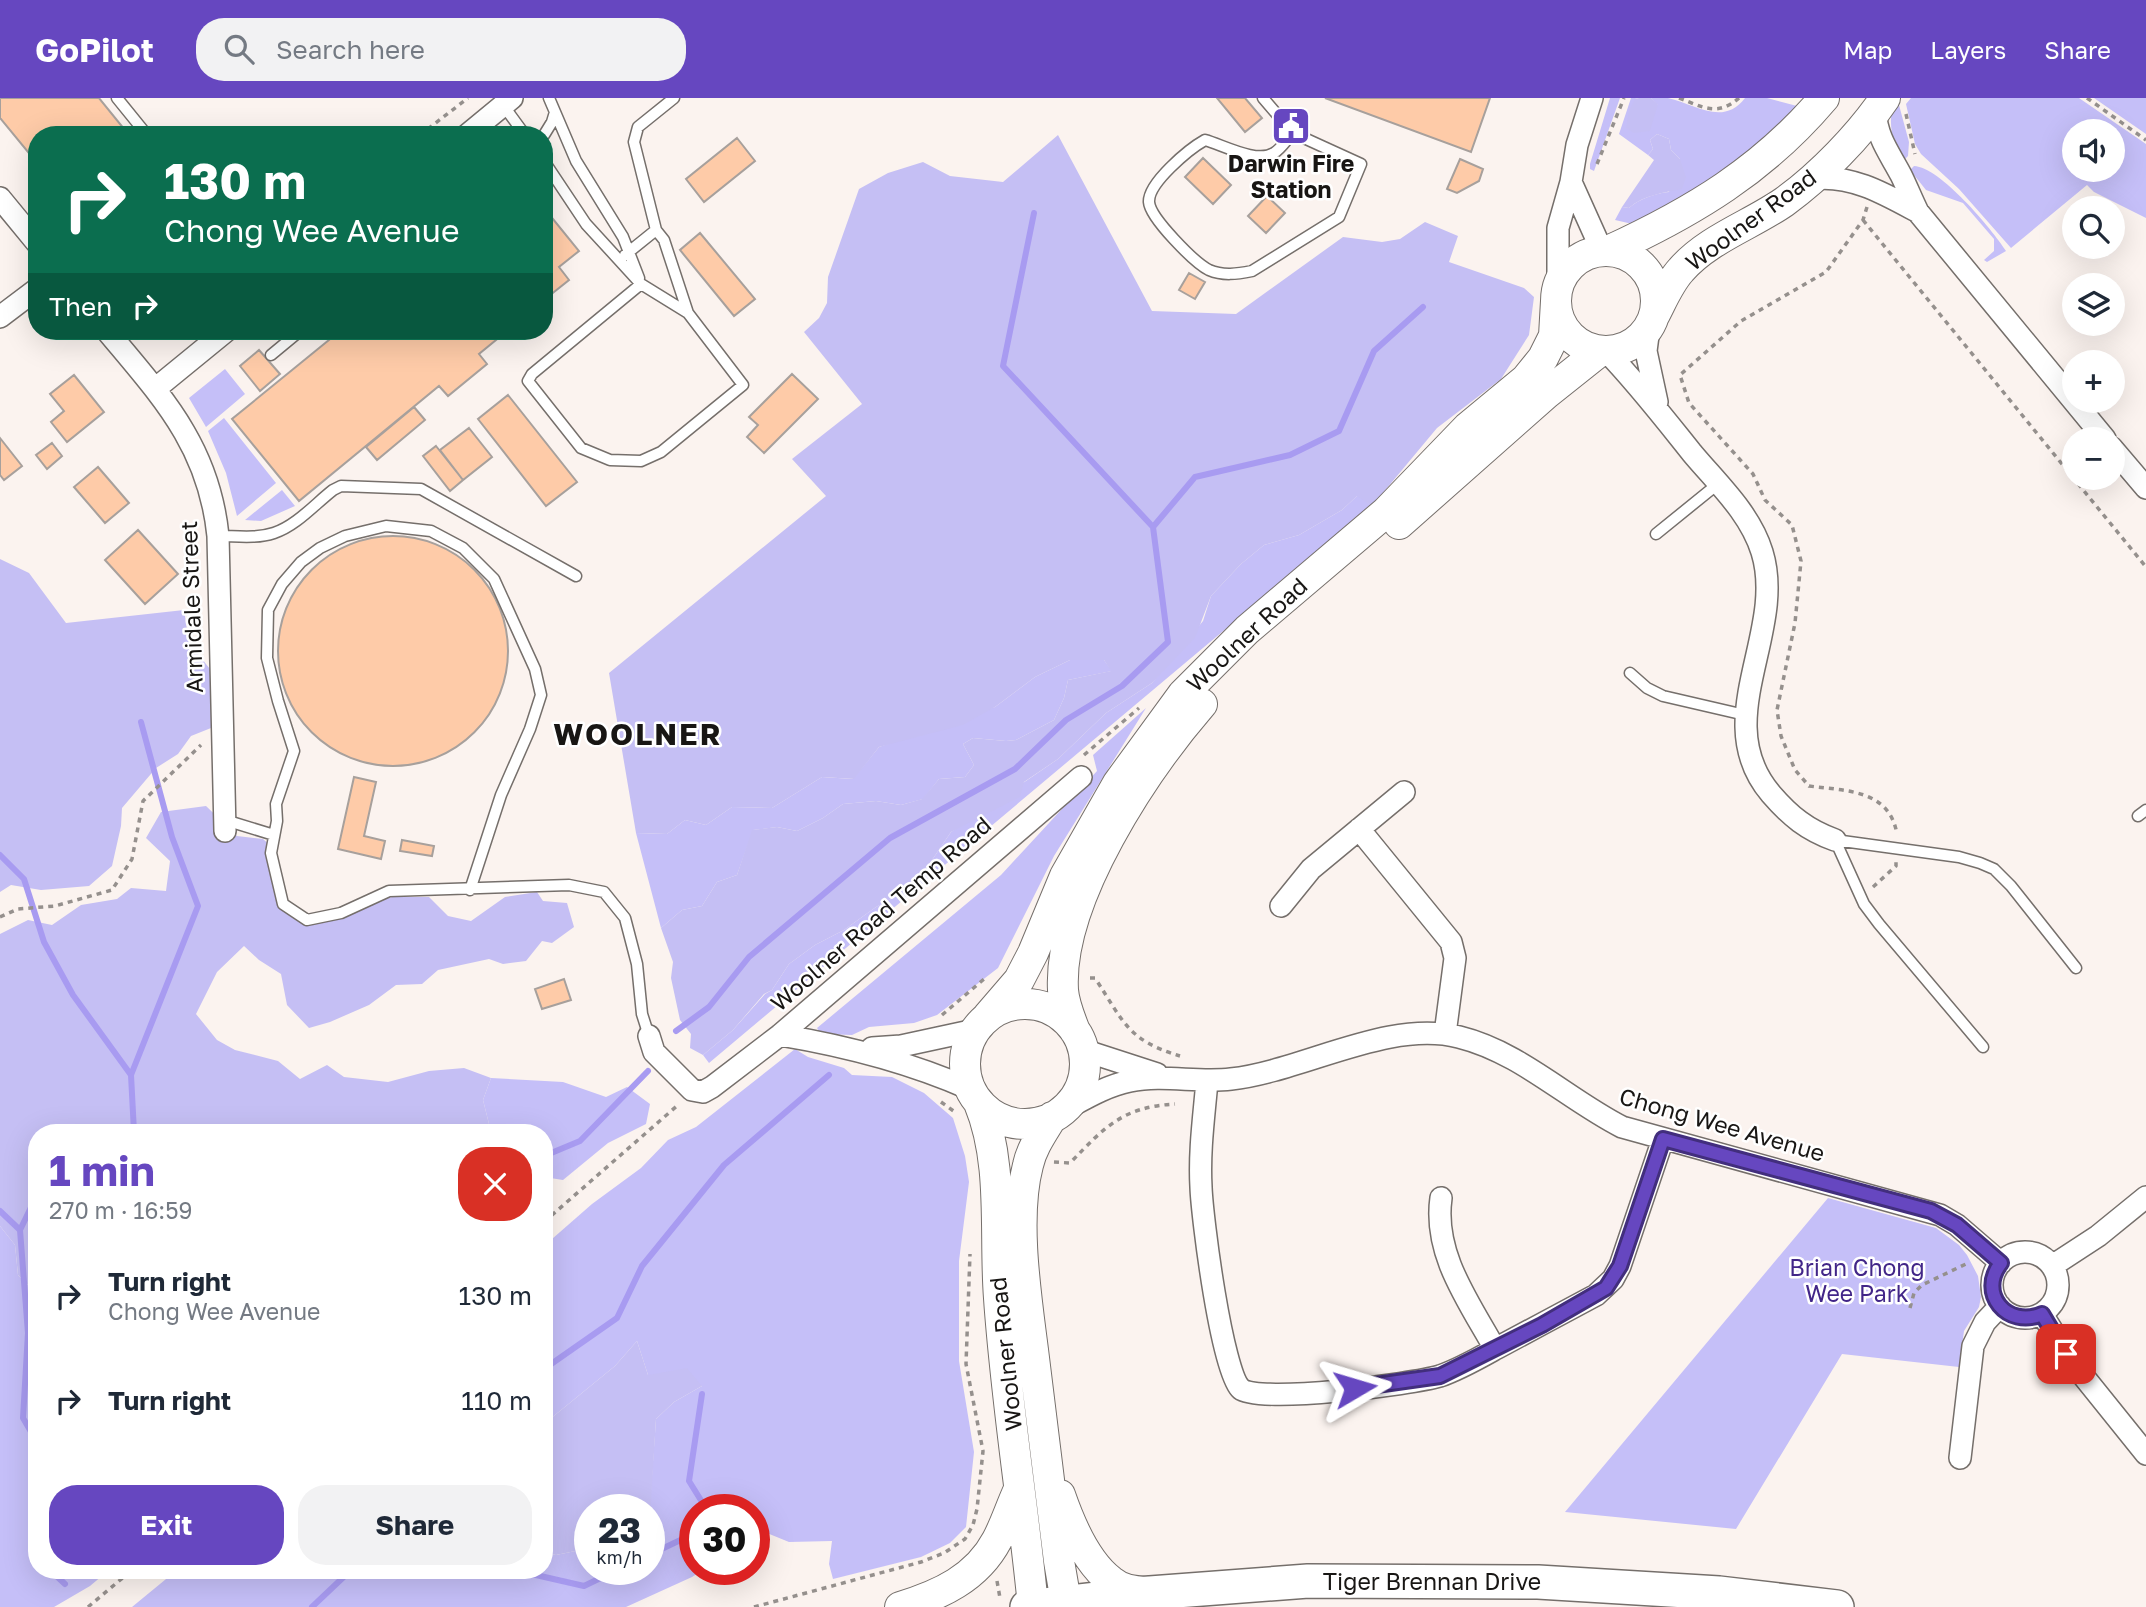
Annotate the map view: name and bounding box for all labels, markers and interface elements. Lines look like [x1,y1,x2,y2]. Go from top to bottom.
search box [196,18,686,81]
text: GoPilot [35,30,154,69]
icon: search [220,30,258,68]
text: Search here [276,34,425,65]
text: Map [1843,35,1892,64]
text: Layers [1930,35,2006,64]
text: Share [2044,35,2111,64]
public building icon: Darwin Fire Station [1270,105,1312,147]
map controls [2062,119,2125,490]
button: sound [2062,119,2125,182]
place label: Darwin Fire Station [1228,149,1354,203]
text: 130 m [164,151,306,210]
icon: right [49,154,140,245]
street label: Woolner Road [1680,162,1821,276]
button: search [2062,196,2125,259]
text: Chong Wee Avenue [164,211,460,249]
button: layers [2062,273,2125,336]
icon: right [126,287,164,325]
text: Then [49,291,112,322]
button: + [2062,350,2125,413]
button: − [2062,427,2125,490]
street label: Armidale Street [174,520,208,694]
street label: Woolner Road [1180,571,1312,697]
district label: WOOLNER [553,716,723,752]
street label: Woolner Road Temp Road [765,810,996,1017]
street label: Chong Wee Avenue [1616,1081,1828,1167]
text: 1 min [49,1145,155,1195]
button: close [458,1147,532,1221]
text: 270 m · 16:59 [49,1196,193,1224]
park label: Brian Chong Wee Park [1789,1253,1925,1307]
text: Turn right [108,1266,231,1297]
street label: Woolner Road [983,1276,1027,1432]
icon: right [49,1277,87,1315]
text: 130 m [459,1280,532,1311]
text: Chong Wee Avenue [108,1297,320,1325]
pin [2036,1324,2096,1384]
icon: arrive [2047,1335,2085,1373]
position arrow [1318,1351,1392,1425]
icon: right [49,1382,87,1420]
text: Turn right [108,1385,231,1416]
text: 110 m [461,1385,532,1416]
button: Exit [49,1485,284,1565]
button: Share [298,1485,532,1565]
speed limit sign: 30 [679,1494,770,1585]
text: 23 [598,1509,641,1551]
text: km/h [597,1546,642,1568]
street label: Tiger Brennan Drive [1323,1567,1541,1595]

